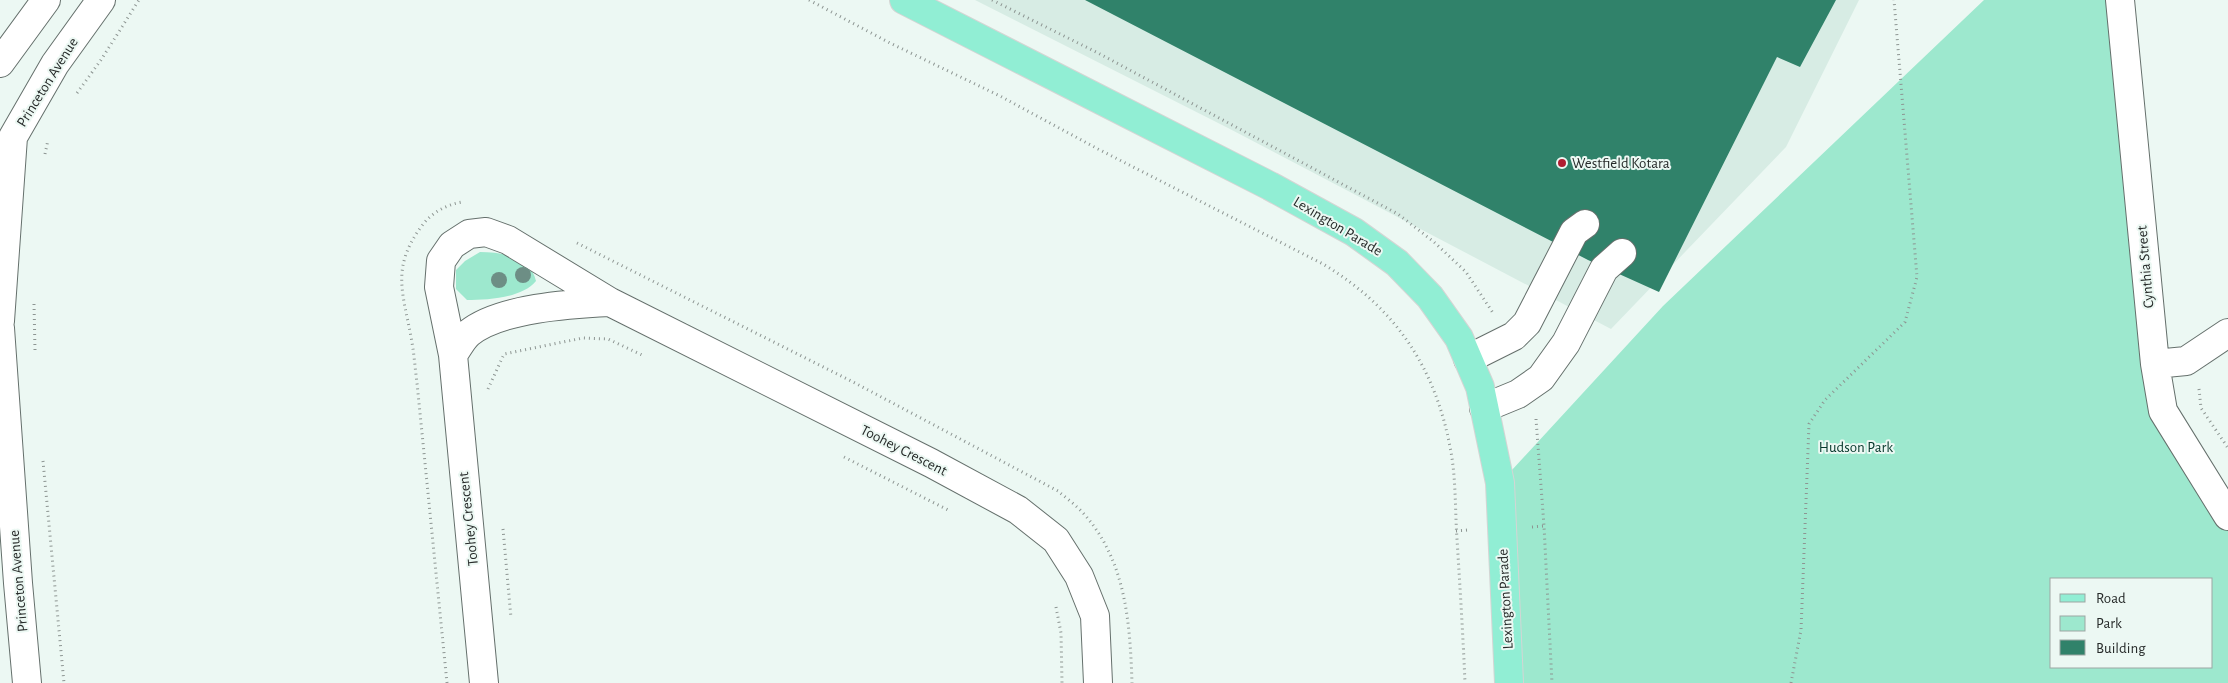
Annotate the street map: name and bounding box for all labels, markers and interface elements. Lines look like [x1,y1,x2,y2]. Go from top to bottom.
street label: Princeton Avenue [14,35,81,130]
place label: Westfield Kotara [1572,156,1670,171]
marker: Westfield Kotara [1556,157,1568,169]
street label: Lexington Parade [1291,194,1385,259]
street label: Cynthia Street [2134,225,2157,309]
street label: Toohey Crescent [858,422,950,479]
park label: Hudson Park [1819,440,1893,455]
street label: Toohey Crescent [456,471,481,567]
street label: Princeton Avenue [7,529,30,633]
street label: Lexington Parade [1495,548,1516,650]
legend [2050,578,2213,668]
text: Road [2096,591,2126,606]
text: Park [2096,616,2122,631]
text: Building [2096,641,2146,656]

